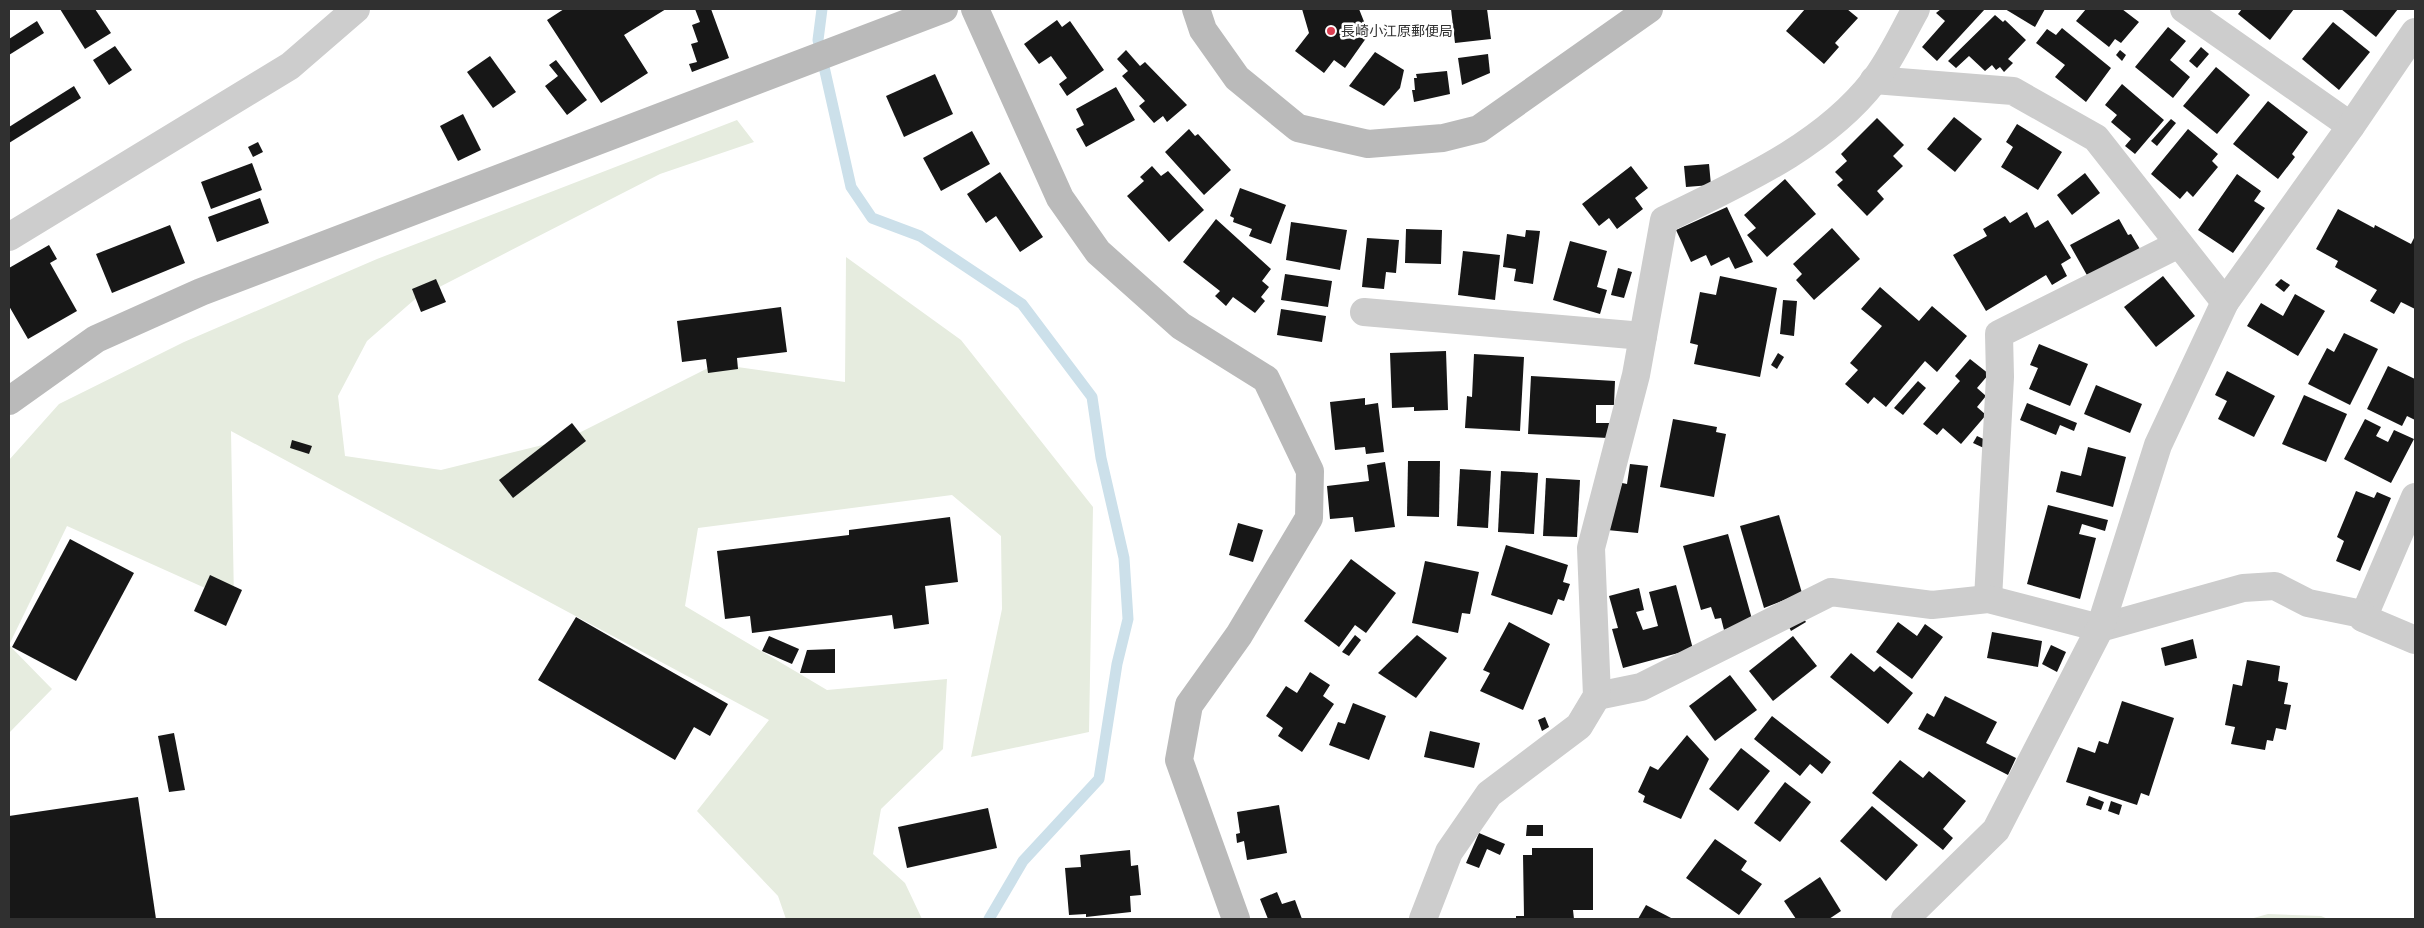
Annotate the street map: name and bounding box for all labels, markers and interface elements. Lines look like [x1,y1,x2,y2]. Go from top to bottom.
place label: 長崎小江原郵便局 [1341,23,1453,39]
marker: 長崎小江原郵便局 [1325,25,1337,37]

